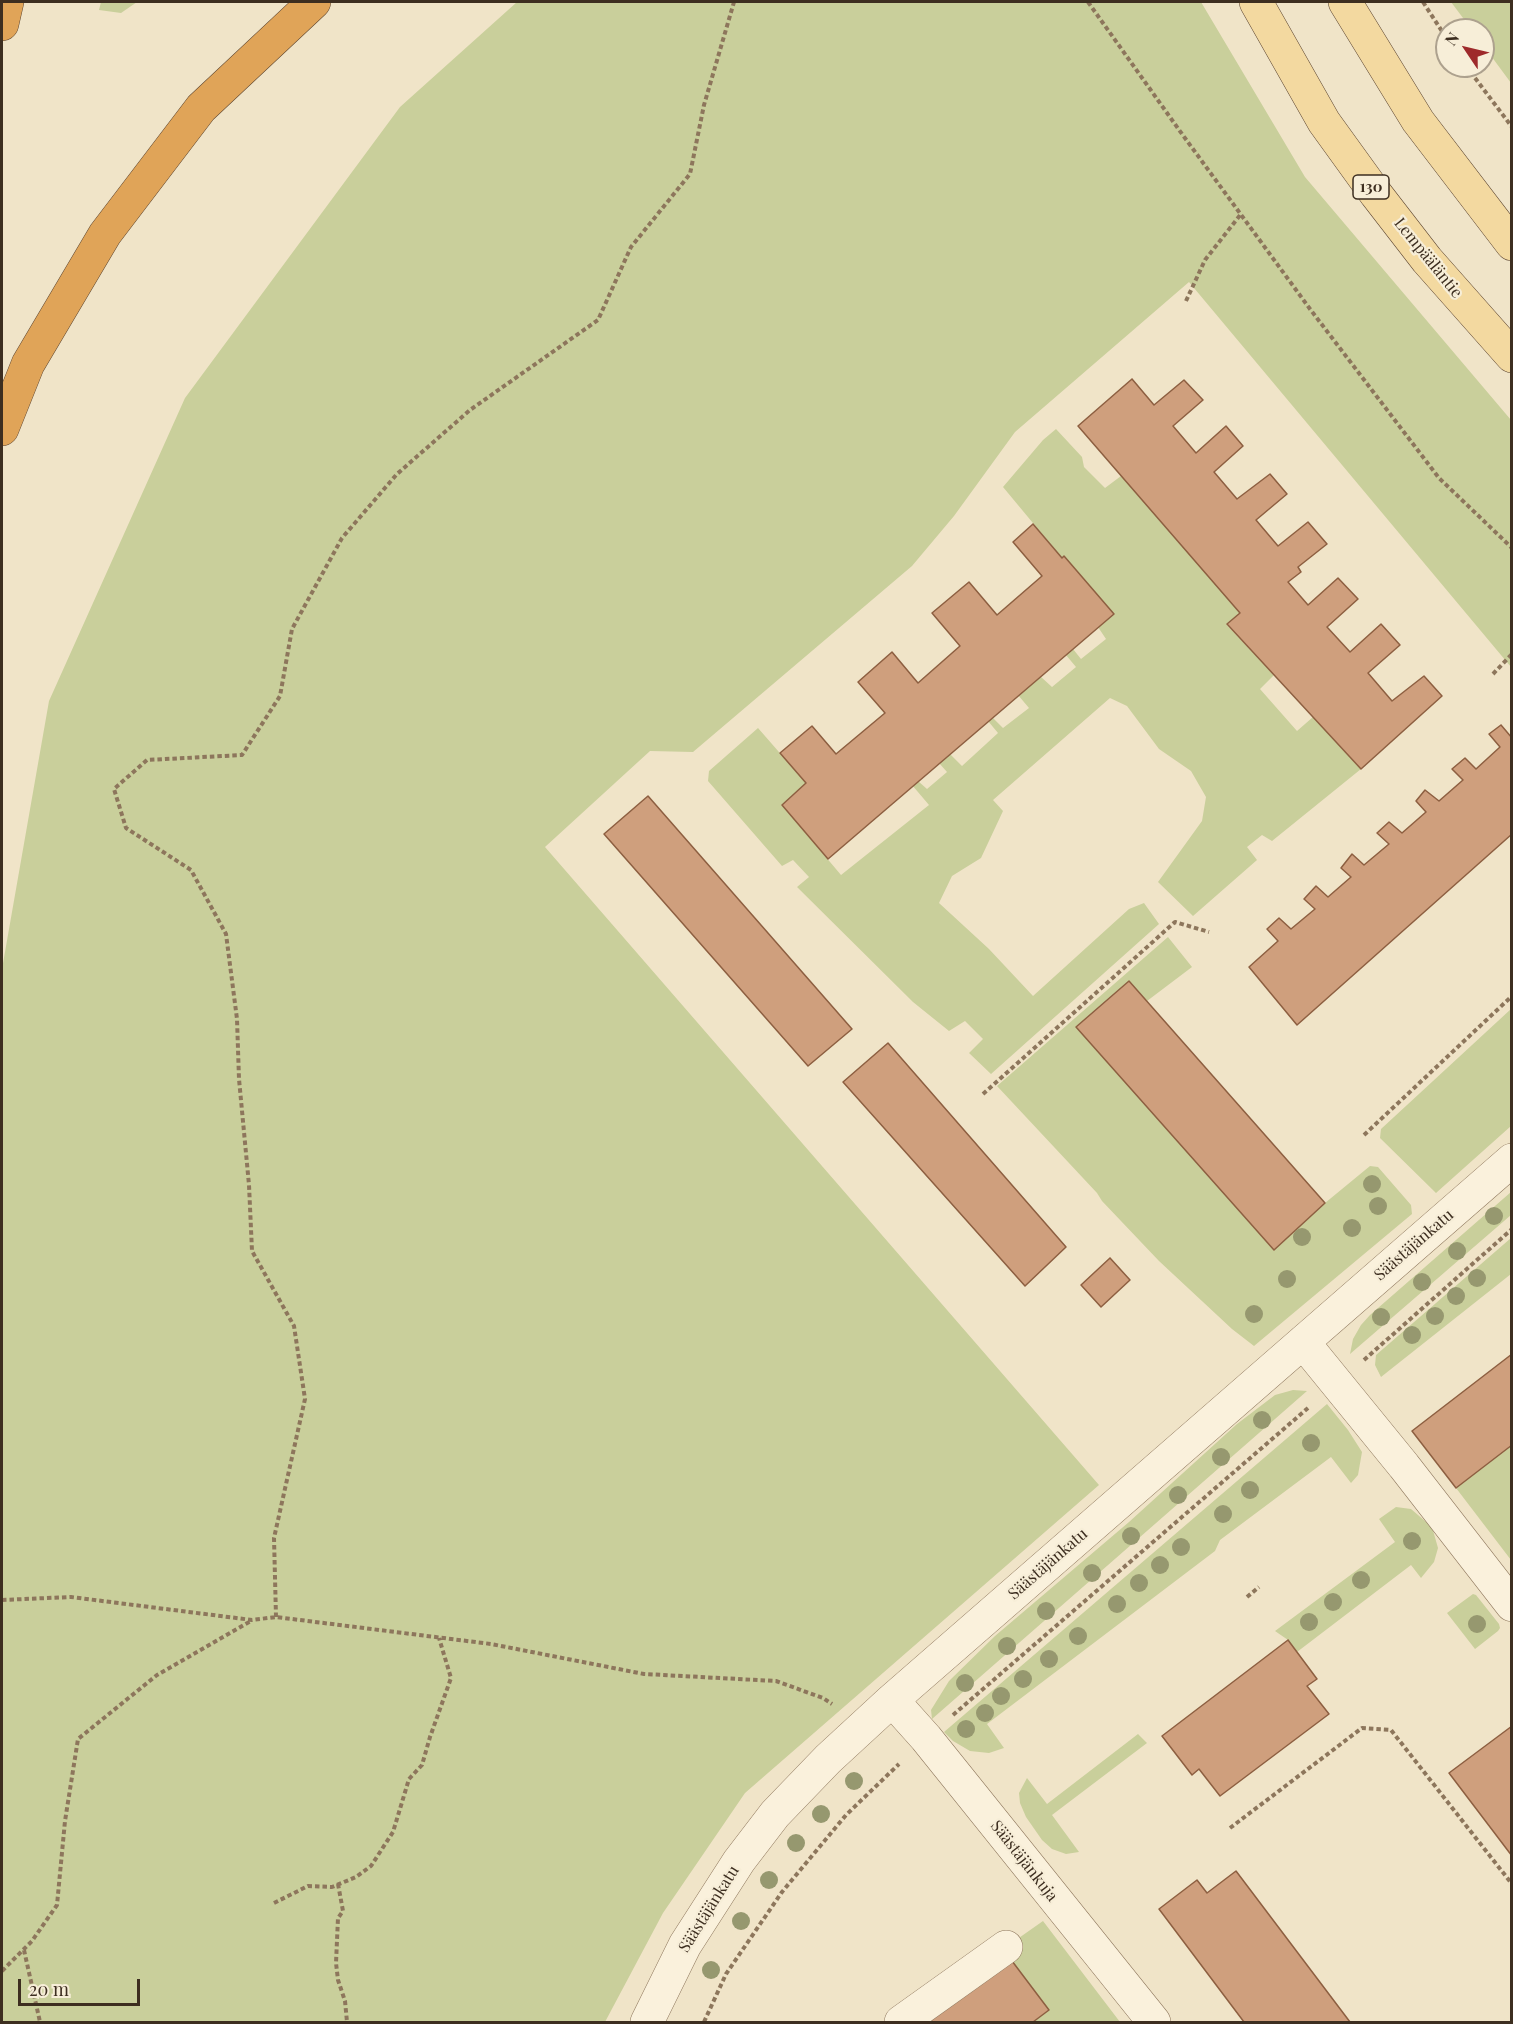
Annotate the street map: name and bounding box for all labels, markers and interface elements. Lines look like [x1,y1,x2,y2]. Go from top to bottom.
north arrow [1435,18,1495,78]
text: N [1440,28,1463,49]
road number: 130 [1353,175,1389,199]
street label: Lempääläntie [1390,214,1466,302]
street label: Säästäjänkatu [1370,1205,1458,1285]
street label: Säästäjänkatu [1004,1524,1092,1604]
street label: Säästäjänkuja [986,1817,1062,1905]
street label: Säästäjänkatu [675,1862,743,1956]
scale bar [21,1967,142,2005]
text: 20 m [29,1977,69,2001]

